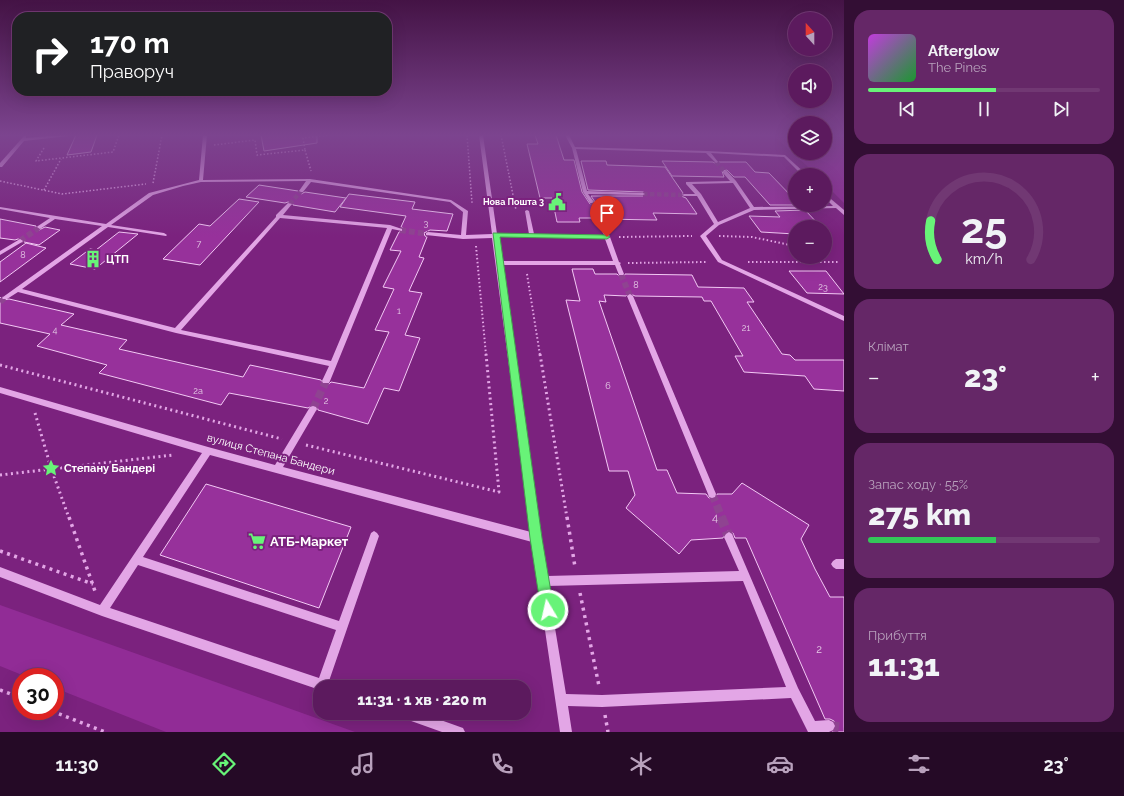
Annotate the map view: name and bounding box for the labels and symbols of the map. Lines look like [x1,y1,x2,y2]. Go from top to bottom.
north arrow [788,12,832,56]
public building icon: Нова Пошта 3 [547,192,567,212]
pin [590,196,624,237]
place label: Нова Пошта 3 [483,197,544,207]
house number: 3 [424,218,429,228]
house number: 7 [197,239,202,249]
building icon: ЦТП [83,249,103,269]
house number: 8 [20,250,26,260]
place label: ЦТП [106,253,129,266]
house number: 8 [633,280,639,290]
house number: 23 [818,282,828,292]
house number: 1 [397,306,401,316]
house number: 21 [742,323,750,333]
house number: 4 [53,325,58,335]
house number: 6 [605,381,611,391]
house number: 2а [193,386,203,396]
house number: 2 [324,396,329,406]
street label: вулиця Степана Бандери [205,431,336,478]
place icon: Степану Бандері [41,458,61,478]
place label: Степану Бандері [64,462,155,475]
house number: 4 [712,511,718,524]
supermarket icon: АТБ-Маркет [247,531,267,551]
place label: АТБ-Маркет [270,534,349,549]
position arrow [527,589,569,631]
house number: 2 [816,643,822,656]
speed limit sign: 30 [12,668,64,720]

